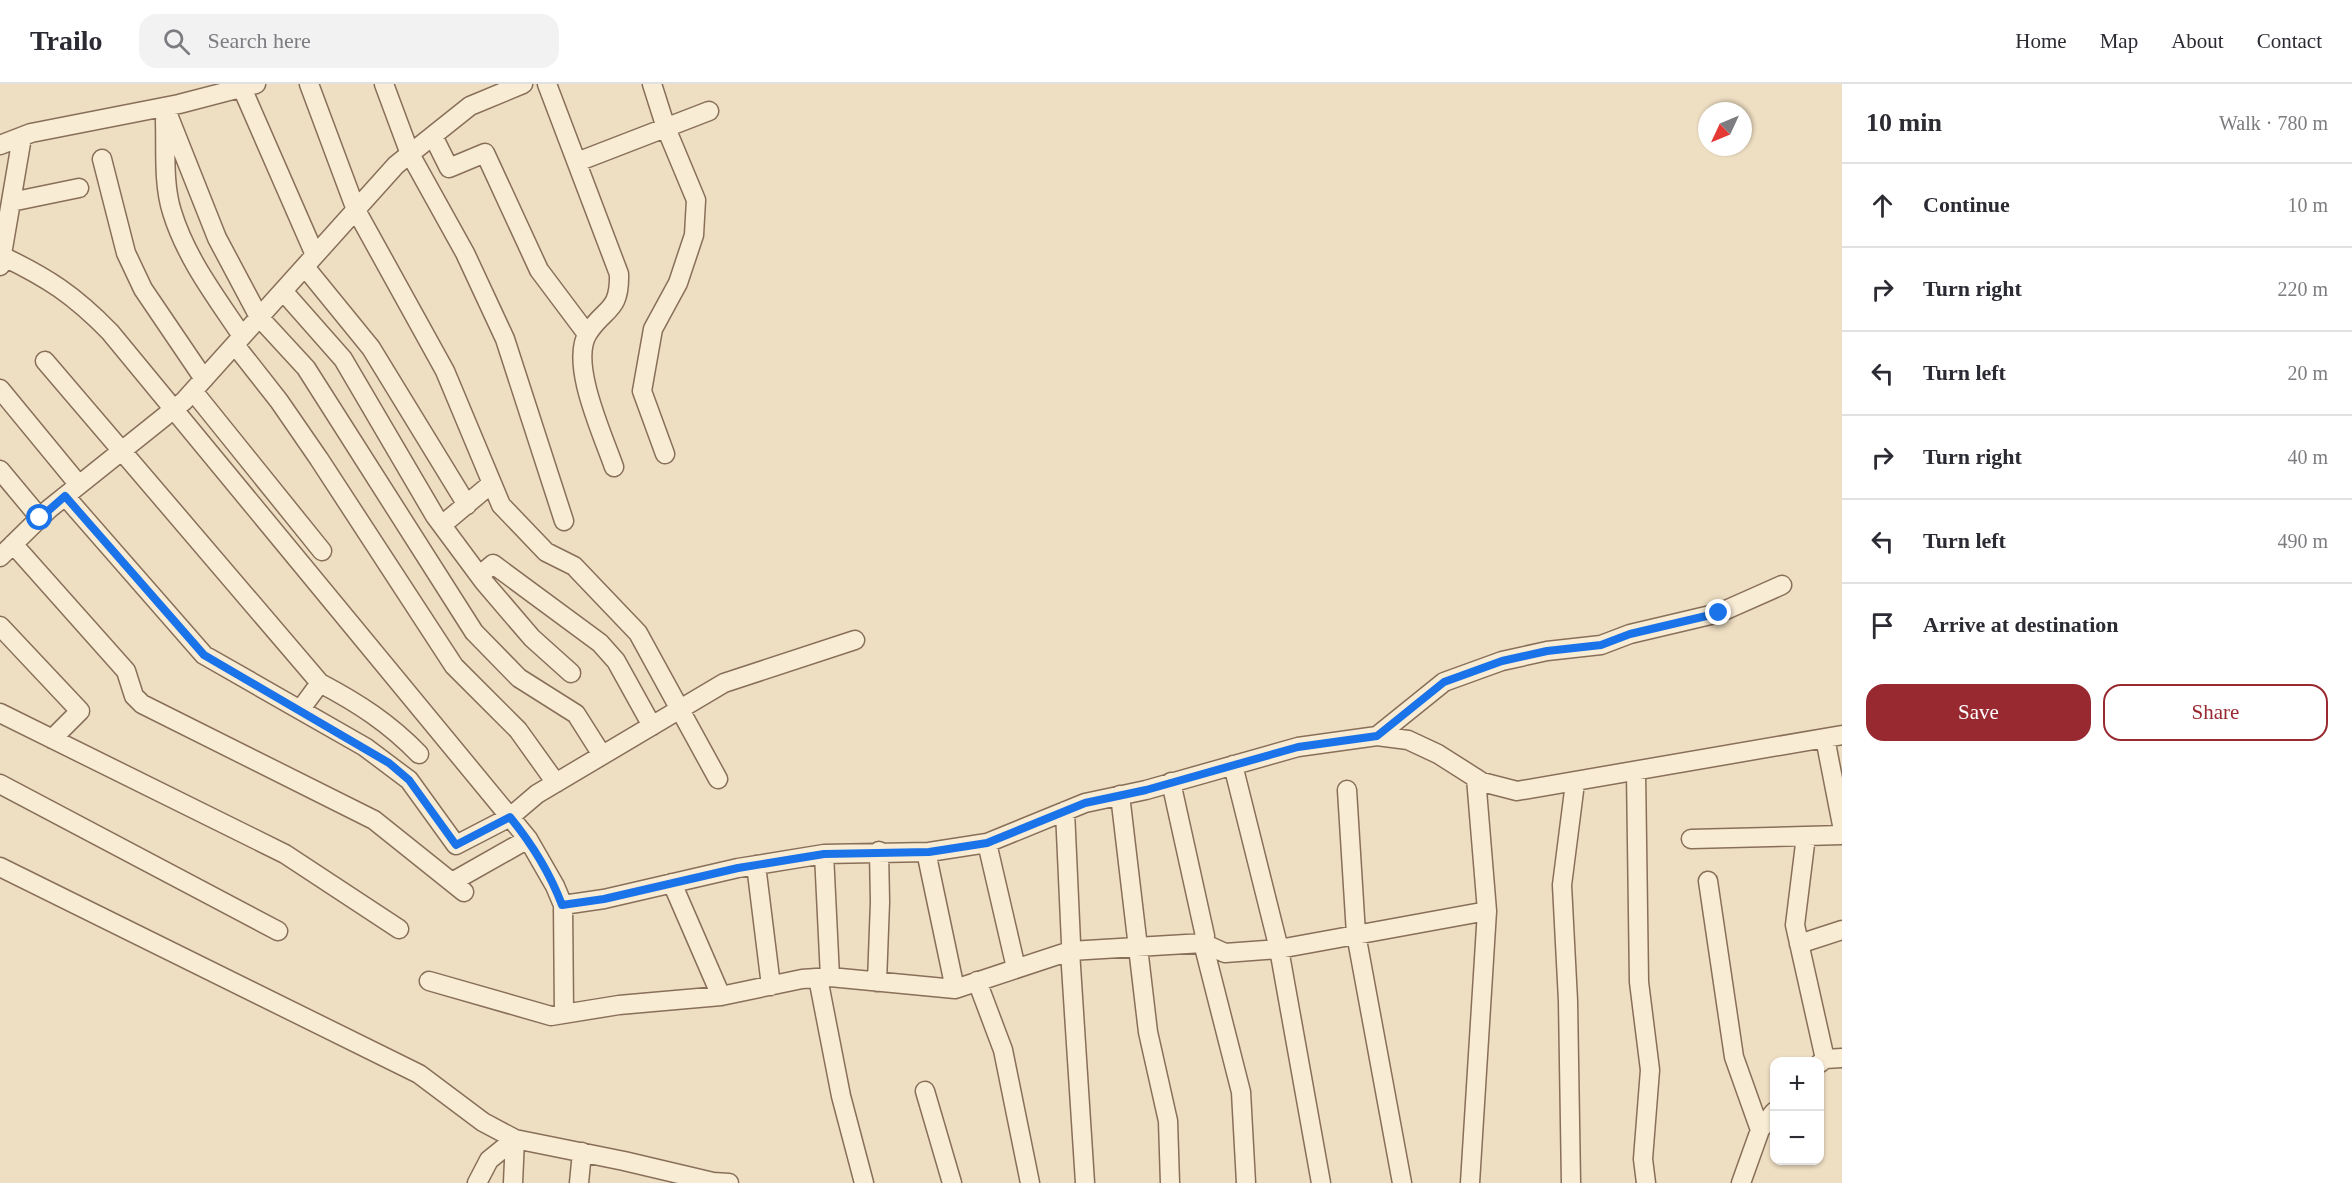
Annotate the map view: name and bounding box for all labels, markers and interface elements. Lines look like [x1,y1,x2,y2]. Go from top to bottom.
search box [139,14,559,68]
text: Trailo [30,25,103,56]
icon: search [160,25,193,58]
text: Search here [208,28,311,53]
text: Home [2015,29,2067,53]
text: Map [2100,29,2138,53]
text: About [2171,29,2224,53]
text: Contact [2257,29,2322,53]
north arrow [1698,102,1752,156]
text: 10 min [1866,108,1942,137]
text: Walk · 780 m [2219,112,2328,134]
icon: ahead [1866,189,1899,222]
text: Continue [1923,192,2010,217]
text: 10 m [2287,194,2328,216]
icon: right [1866,273,1899,306]
text: Turn right [1923,276,2022,301]
text: 220 m [2277,278,2328,300]
icon: left [1866,357,1899,390]
text: Turn left [1923,360,2006,385]
text: 20 m [2287,362,2328,384]
icon: right [1866,441,1899,474]
text: Turn right [1923,444,2022,469]
text: 40 m [2287,446,2328,468]
route start [26,504,52,530]
icon: left [1866,525,1899,558]
text: Turn left [1923,528,2006,553]
text: 490 m [2277,530,2328,552]
route end [1705,599,1731,625]
icon: arrive [1866,609,1899,642]
text: Arrive at destination [1923,612,2119,637]
button: Save [1866,684,2091,741]
button: Share [2103,684,2328,741]
map controls [1770,1057,1824,1165]
button: + [1770,1057,1824,1111]
button: − [1770,1111,1824,1165]

